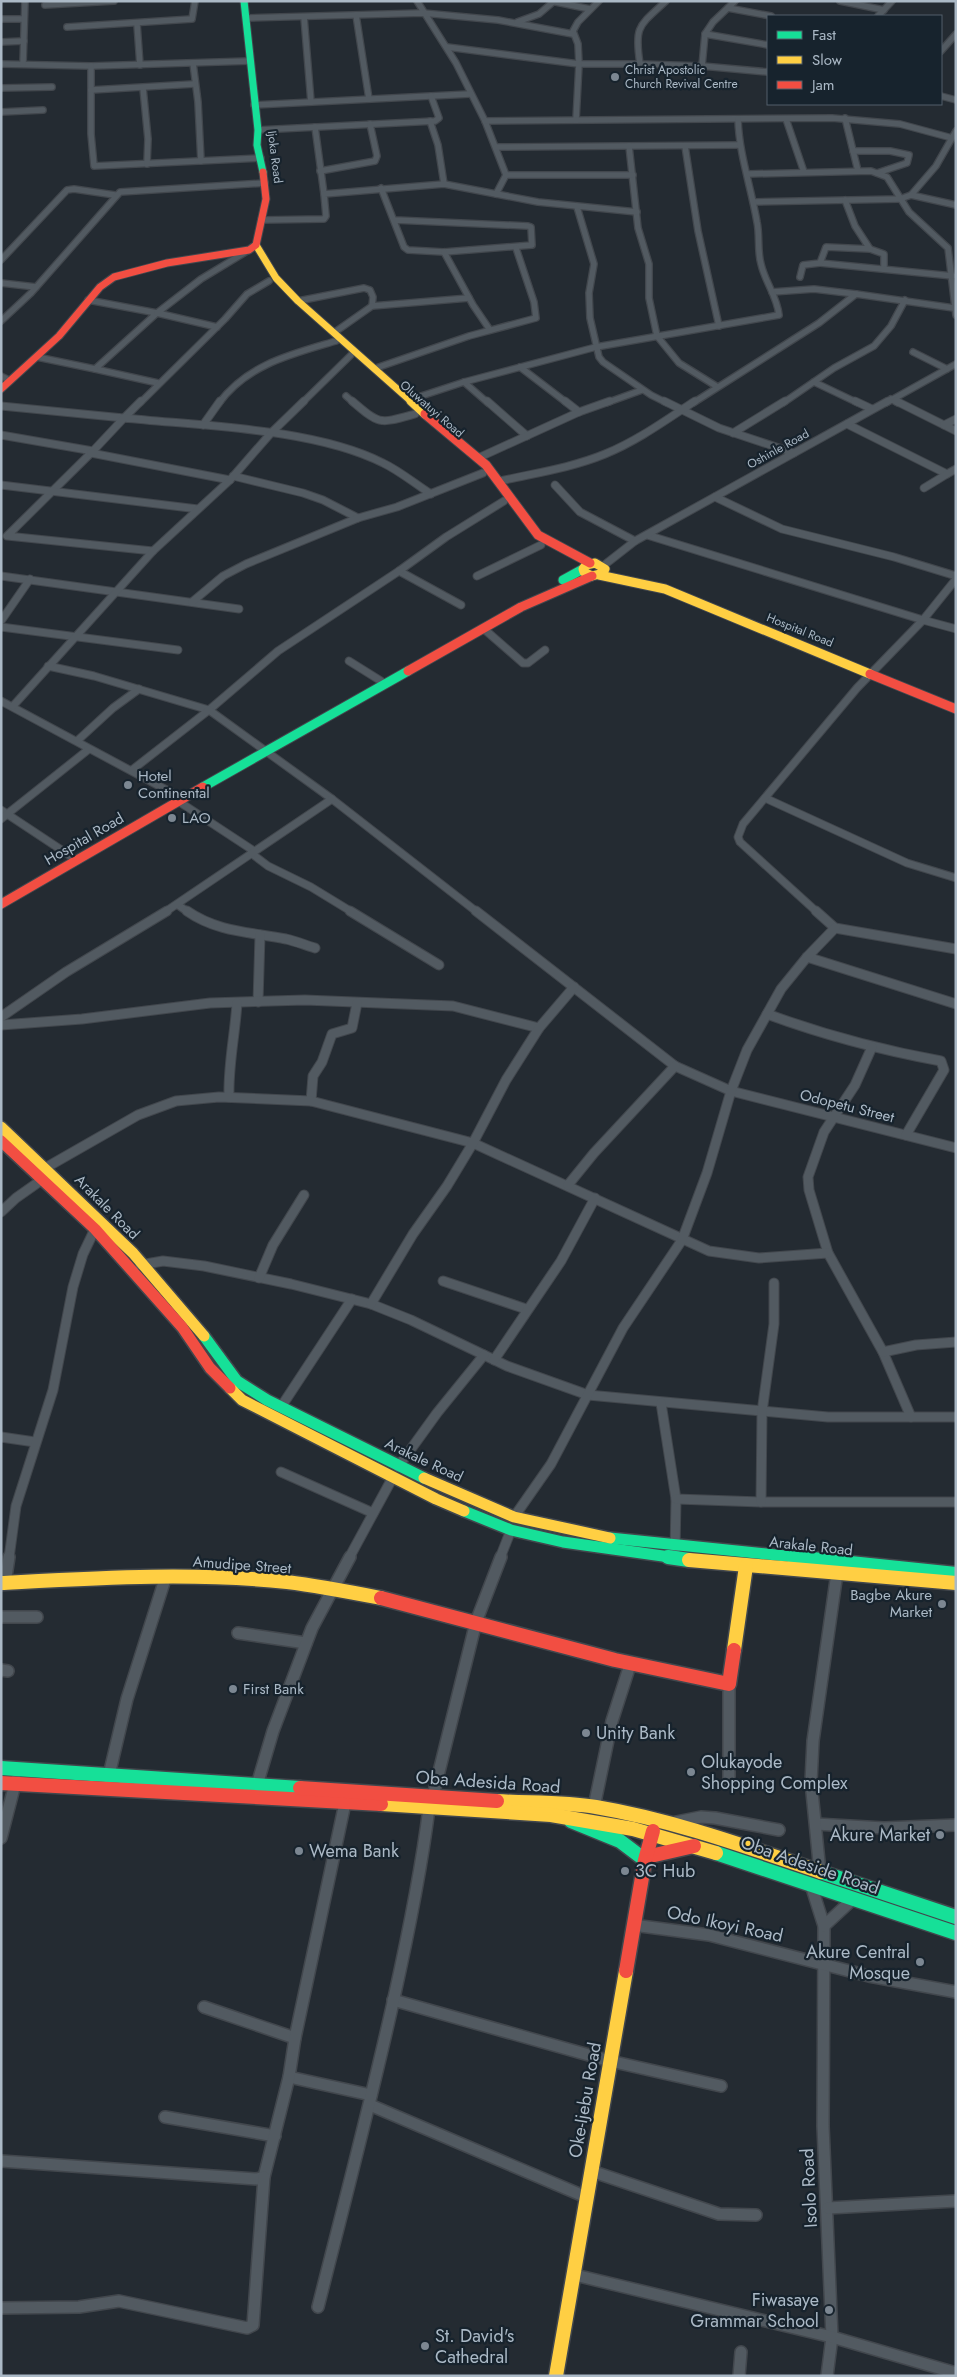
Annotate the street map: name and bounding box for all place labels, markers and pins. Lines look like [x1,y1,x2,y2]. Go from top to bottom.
place label: Christ Apostolic Church Revival Centre [625,61,738,93]
marker: Christ Apostolic Church Revival Centre [609,71,621,83]
place label: Hotel Continental [138,765,210,804]
marker: Hotel Continental [122,779,134,791]
place label: LAO [182,807,211,829]
marker: LAO [166,812,178,824]
place label: Bagbe Akure Market [850,1584,932,1623]
marker: Bagbe Akure Market [936,1598,948,1610]
place label: First Bank [243,1678,304,1700]
marker: First Bank [227,1683,239,1695]
place label: Unity Bank [596,1720,675,1746]
marker: Unity Bank [580,1727,592,1739]
place label: Olukayode Shopping Complex [701,1749,848,1796]
marker: Olukayode Shopping Complex [685,1766,697,1778]
place label: Akure Market [830,1822,931,1848]
marker: Akure Market [934,1829,946,1841]
place label: Wema Bank [309,1838,399,1864]
marker: Wema Bank [293,1845,305,1857]
place label: 3C Hub [635,1858,695,1884]
marker: 3C Hub [619,1865,631,1877]
place label: Akure Central Mosque [806,1939,910,1986]
marker: Akure Central Mosque [914,1956,926,1968]
place label: Fiwasaye Grammar School [690,2287,819,2334]
marker: Fiwasaye Grammar School [823,2304,835,2316]
place label: St. David's Cathedral [435,2323,514,2370]
marker: St. David's Cathedral [419,2340,431,2352]

